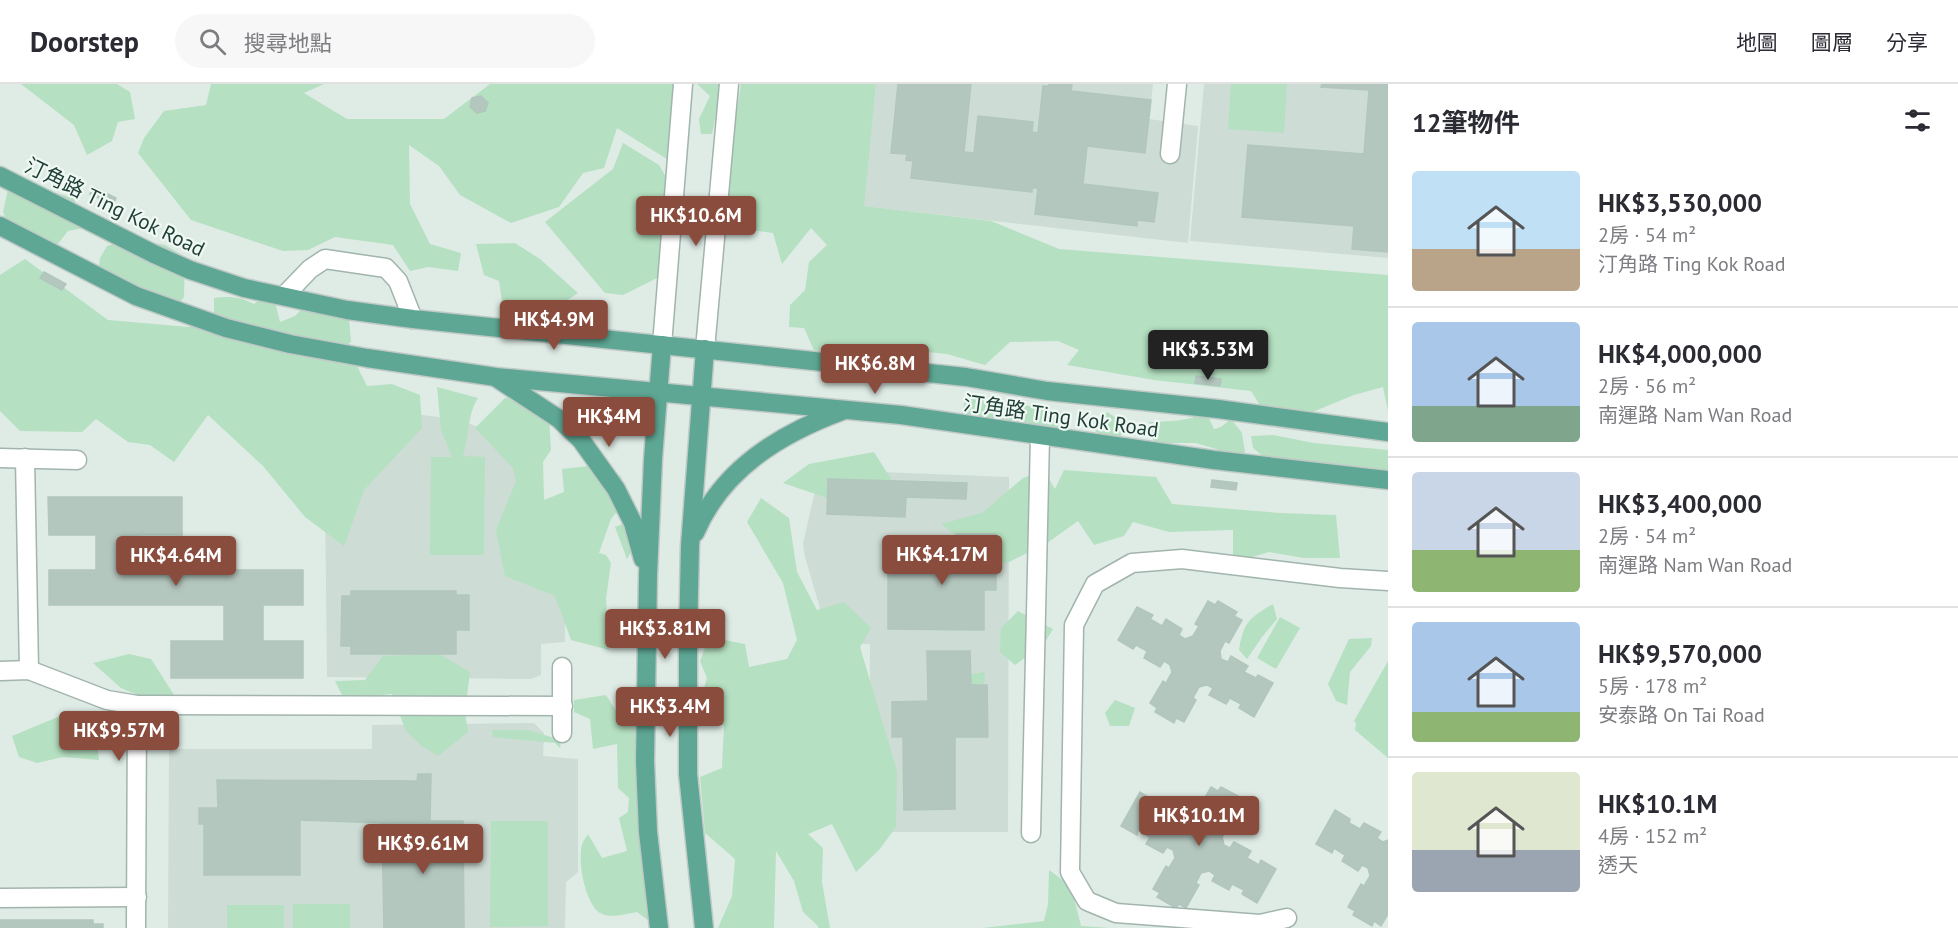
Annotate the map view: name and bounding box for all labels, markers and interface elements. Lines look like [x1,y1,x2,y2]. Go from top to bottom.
search box [175,14,595,68]
text: Doorstep [30,23,139,60]
icon: search [196,25,229,58]
text: 搜尋地點 [244,29,332,57]
text: 地圖 [1736,29,1778,56]
text: 圖層 [1811,29,1853,56]
text: 分享 [1886,29,1928,56]
icon: filters [1901,104,1934,137]
text: 12筆物件 [1412,106,1519,139]
street label: 汀角路 Ting Kok Road [21,152,209,262]
text: HK$3,530,000 [1598,186,1762,219]
icon: home [1460,195,1532,267]
pin: HK$10.6M [634,196,758,247]
text: HK$10.6M [650,202,742,228]
text: 2房 · 54 m² [1598,222,1696,248]
text: 汀角路 Ting Kok Road [1598,251,1785,277]
pin: HK$4.9M [499,300,609,351]
text: HK$4.9M [514,306,594,332]
pin: HK$3.53M [1146,330,1270,381]
text: HK$3.53M [1162,336,1254,362]
text: HK$4,000,000 [1598,337,1762,370]
pin: HK$6.8M [820,344,930,395]
icon: home [1460,346,1532,418]
text: HK$6.8M [835,350,915,376]
text: 2房 · 56 m² [1598,373,1696,399]
street label: 汀角路 Ting Kok Road [962,389,1160,443]
pin: HK$4M [567,397,651,448]
text: 南運路 Nam Wan Road [1598,402,1792,428]
text: HK$4M [577,403,641,429]
text: HK$3,400,000 [1598,487,1762,520]
icon: home [1460,496,1532,568]
text: 2房 · 54 m² [1598,523,1696,549]
pin: HK$4.17M [880,535,1004,586]
pin: HK$4.64M [114,536,238,587]
text: HK$4.17M [896,541,988,567]
text: HK$4.64M [130,542,222,568]
text: 南運路 Nam Wan Road [1598,552,1792,578]
pin: HK$3.81M [603,609,727,660]
text: HK$3.81M [619,615,711,641]
text: HK$9,570,000 [1598,637,1762,670]
icon: home [1460,646,1532,718]
text: 5房 · 178 m² [1598,673,1707,699]
pin: HK$3.4M [615,687,725,738]
text: HK$3.4M [630,693,710,719]
text: 安泰路 On Tai Road [1598,702,1765,728]
pin: HK$9.57M [57,711,181,762]
text: HK$9.57M [73,717,165,743]
text: HK$10.1M [1598,787,1717,820]
pin: HK$10.1M [1137,796,1261,847]
icon: home [1460,796,1532,868]
text: HK$10.1M [1153,802,1245,828]
text: 4房 · 152 m² [1598,823,1707,849]
pin: HK$9.61M [361,824,485,875]
text: HK$9.61M [377,830,469,856]
text: 透天 [1598,852,1638,878]

